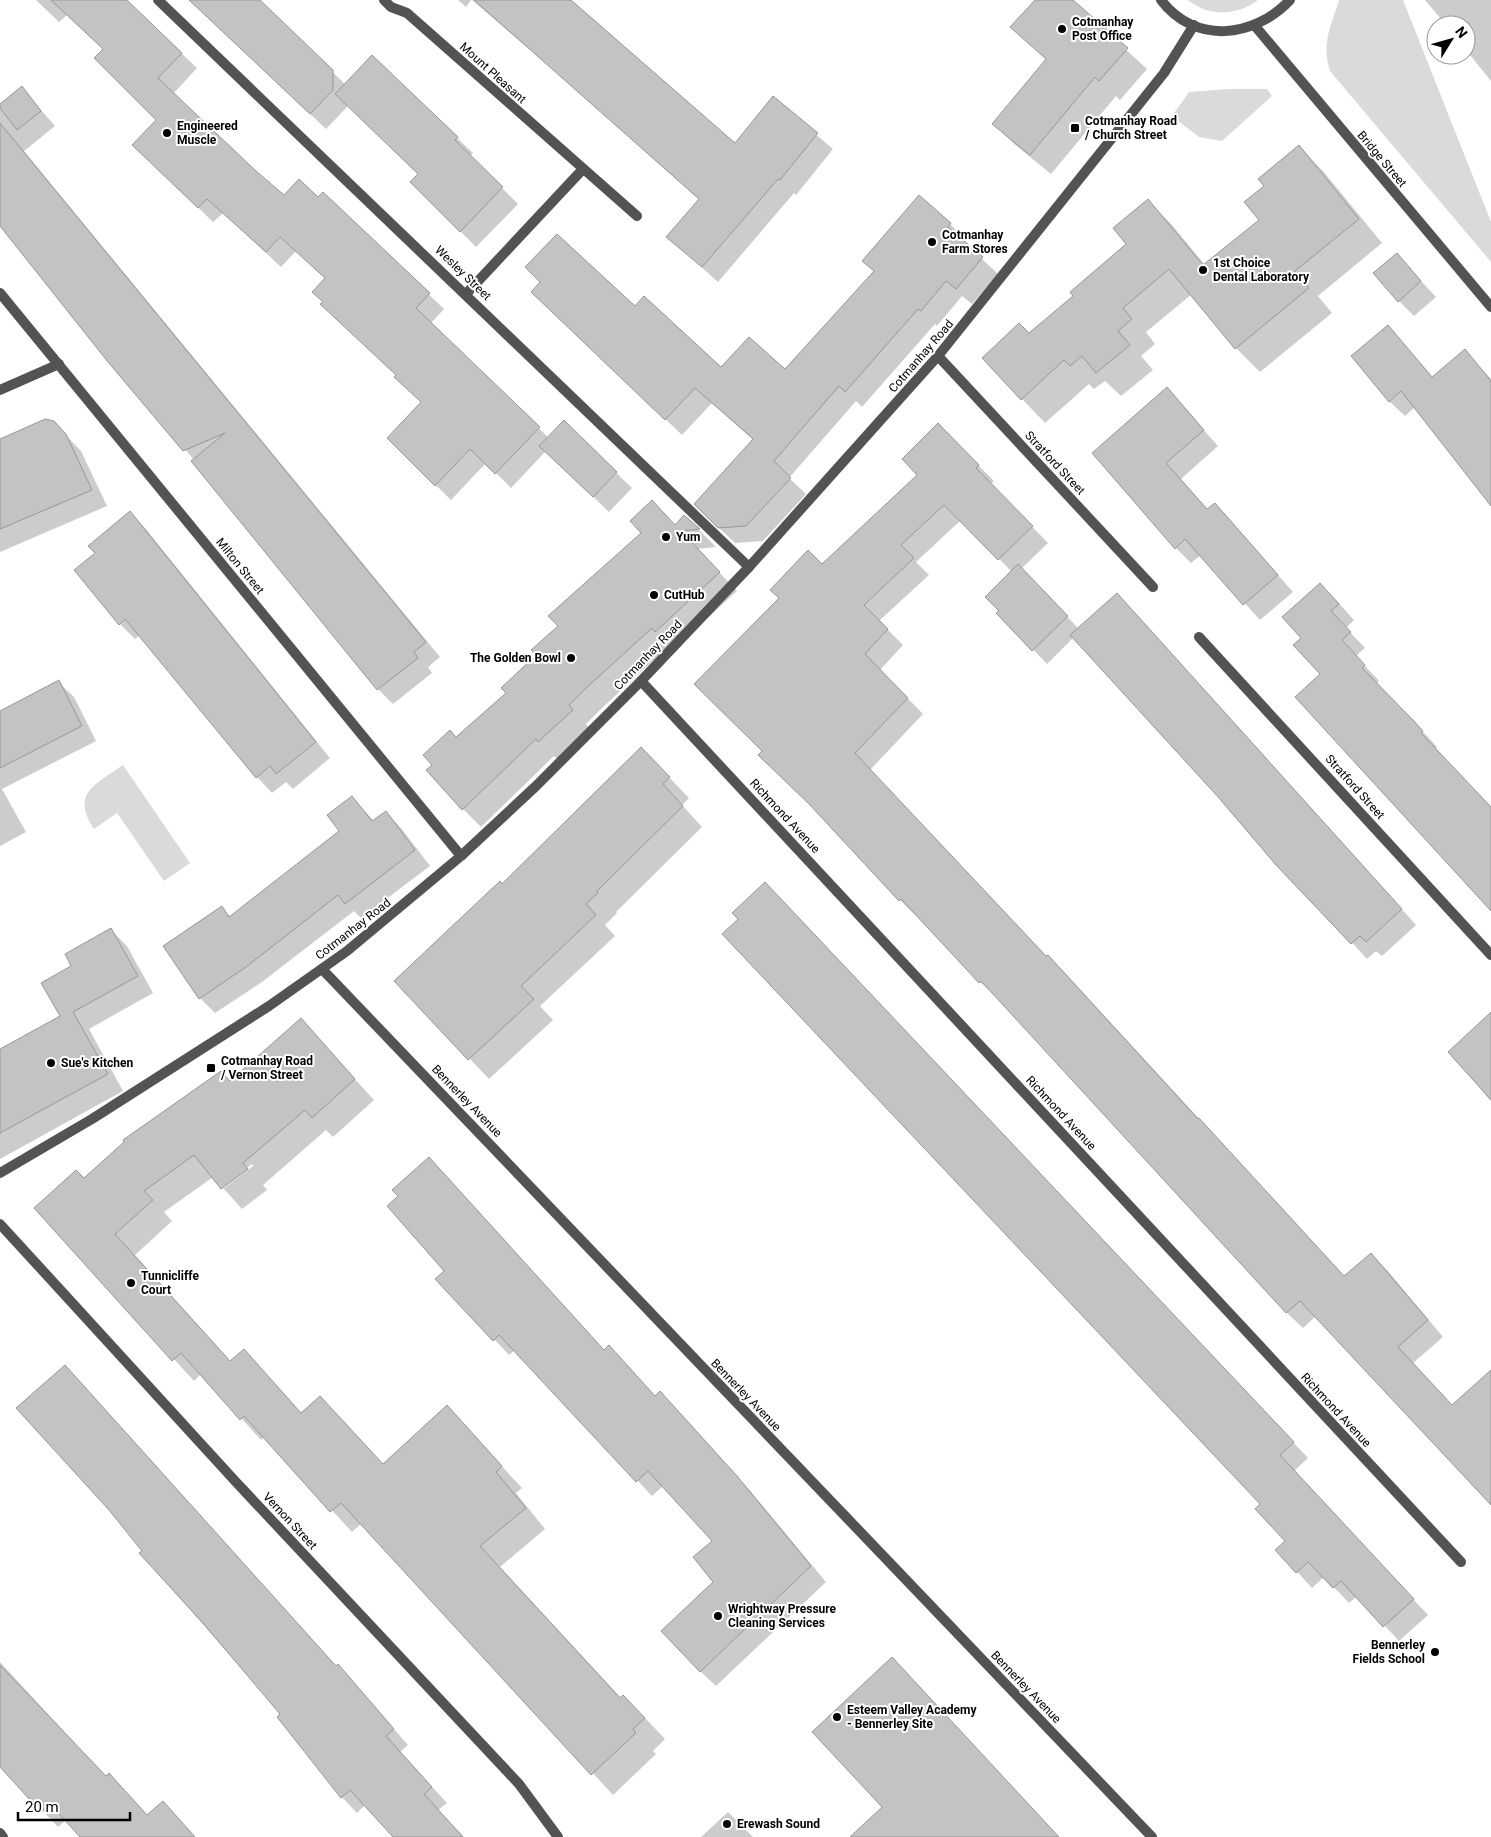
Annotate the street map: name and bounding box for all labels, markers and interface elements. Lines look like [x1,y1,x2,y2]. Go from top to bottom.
place label: Cotmanhay Post Office [1072,15,1134,43]
north arrow [1426,15,1476,65]
marker: Cotmanhay Post Office [1056,23,1068,35]
text: N [1452,23,1471,41]
street label: Mount Pleasant [457,40,529,106]
place label: Cotmanhay Road / Church Street [1084,114,1177,142]
place label: Engineered Muscle [177,119,238,147]
marker: Cotmanhay Road / Church Street [1069,122,1081,134]
marker: Engineered Muscle [161,127,173,139]
street label: Bridge Street [1354,128,1410,190]
place label: Cotmanhay Farm Stores [942,228,1008,256]
marker: Cotmanhay Farm Stores [926,236,938,248]
street label: Wesley Street [432,243,494,303]
place label: 1st Choice Dental Laboratory [1213,256,1310,284]
marker: 1st Choice Dental Laboratory [1197,264,1209,276]
street label: Cotmanhay Road [886,317,956,395]
street label: Stratford Street [1022,428,1088,498]
place label: Yum [676,530,700,544]
marker: Yum [660,531,672,543]
street label: Milton Street [213,535,267,597]
place label: CutHub [664,588,705,602]
marker: CutHub [648,589,660,601]
street label: Cotmanhay Road [611,617,685,693]
place label: The Golden Bowl [470,651,561,665]
marker: The Golden Bowl [565,652,577,664]
street label: Stratford Street [1322,752,1388,822]
street label: Richmond Avenue [747,776,823,856]
street label: Cotmanhay Road [313,895,393,963]
place label: Cotmanhay Road / Vernon Street [220,1054,313,1082]
place label: Sue's Kitchen [61,1056,133,1070]
marker: Sue's Kitchen [45,1057,57,1069]
marker: Cotmanhay Road / Vernon Street [205,1062,217,1074]
street label: Bennerley Avenue [429,1062,505,1140]
street label: Richmond Avenue [1023,1073,1099,1153]
place label: Tunnicliffe Court [141,1269,199,1297]
marker: Tunnicliffe Court [125,1277,137,1289]
street label: Bennerley Avenue [708,1356,784,1434]
street label: Richmond Avenue [1298,1370,1374,1450]
street label: Vernon Street [260,1490,320,1552]
place label: Wrightway Pressure Cleaning Services [728,1602,837,1630]
marker: Wrightway Pressure Cleaning Services [712,1610,724,1622]
place label: Bennerley Fields School [1353,1638,1426,1666]
marker: Bennerley Fields School [1429,1646,1441,1658]
street label: Bennerley Avenue [988,1648,1064,1726]
place label: Esteem Valley Academy - Bennerley Site [847,1703,977,1731]
marker: Esteem Valley Academy - Bennerley Site [831,1711,843,1723]
scale bar [18,1790,130,1822]
text: 20 m [25,1798,59,1816]
place label: Erewash Sound [737,1817,820,1831]
marker: Erewash Sound [721,1818,733,1830]

